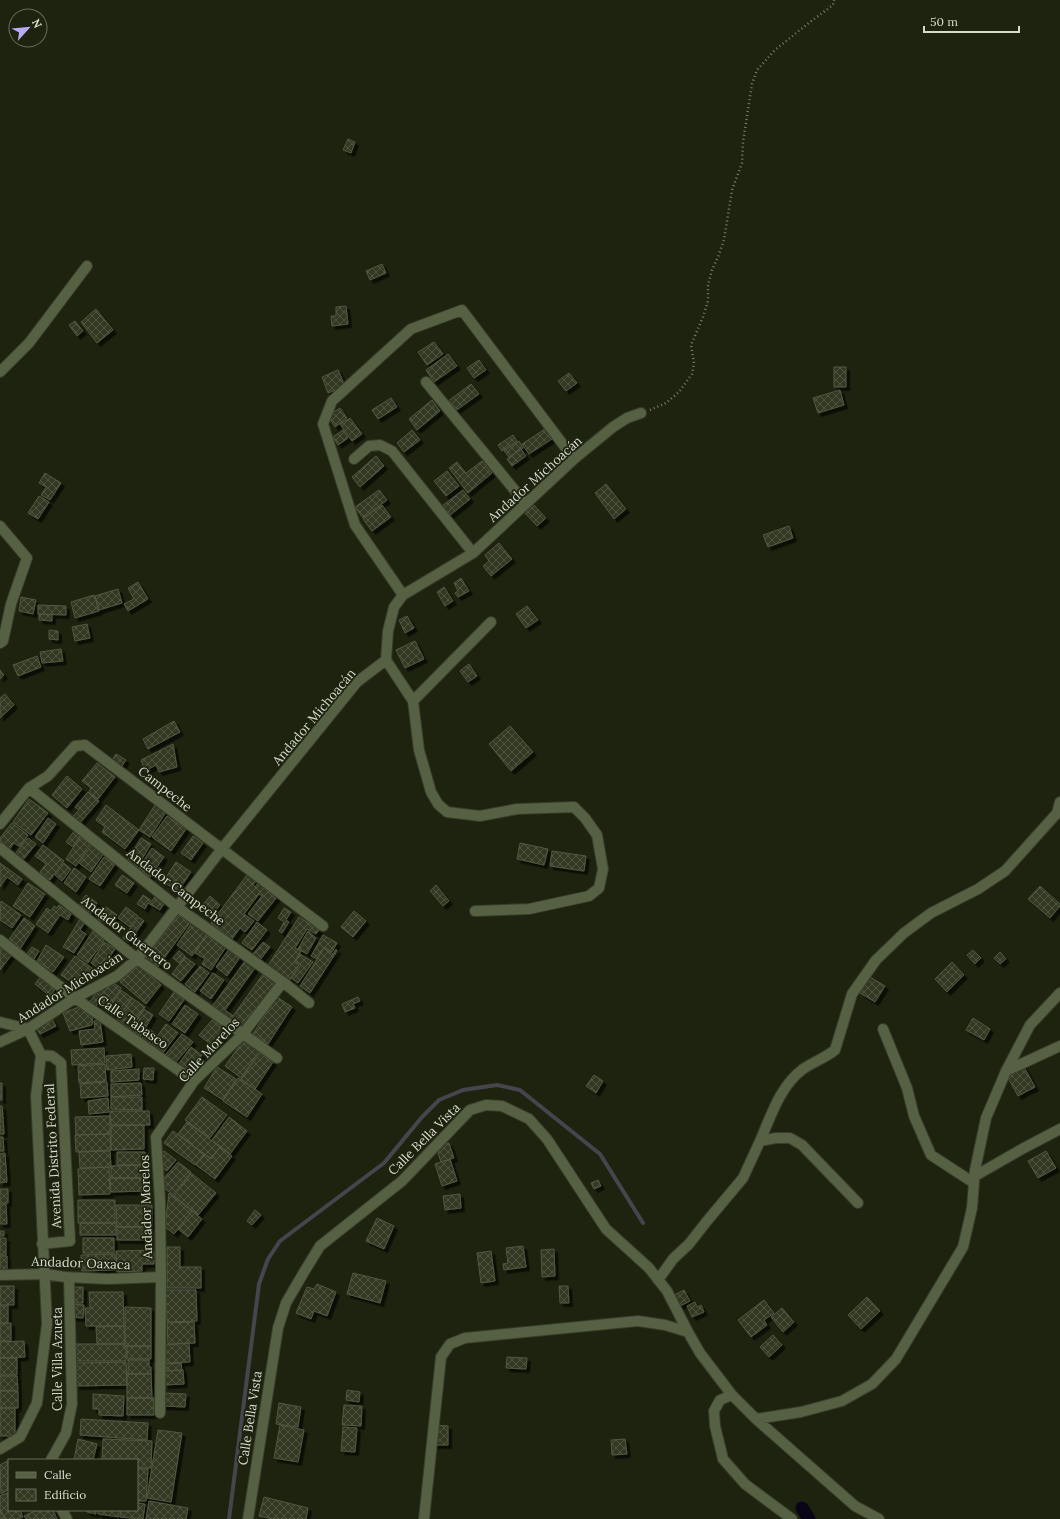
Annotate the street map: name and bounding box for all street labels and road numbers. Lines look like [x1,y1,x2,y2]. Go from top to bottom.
street label: Andador Michoacán [484,432,586,526]
street label: Andador Michoacán [268,665,359,770]
street label: Campeche [135,763,195,815]
street label: Andador Campeche [123,844,229,930]
street label: Andador Guerrero [77,892,176,974]
street label: Andador Michoacán [13,948,126,1027]
street label: Calle Tabasco [94,991,172,1053]
street label: Calle Morelos [175,1014,243,1086]
street label: Avenida Distrito Federal [41,1083,65,1230]
street label: Calle Bella Vista [384,1099,464,1179]
street label: Andador Morelos [136,1155,156,1260]
street label: Andador Oaxaca [30,1253,131,1273]
street label: Calle Villa Azueta [49,1307,66,1411]
street label: Calle Bella Vista [234,1369,266,1466]

